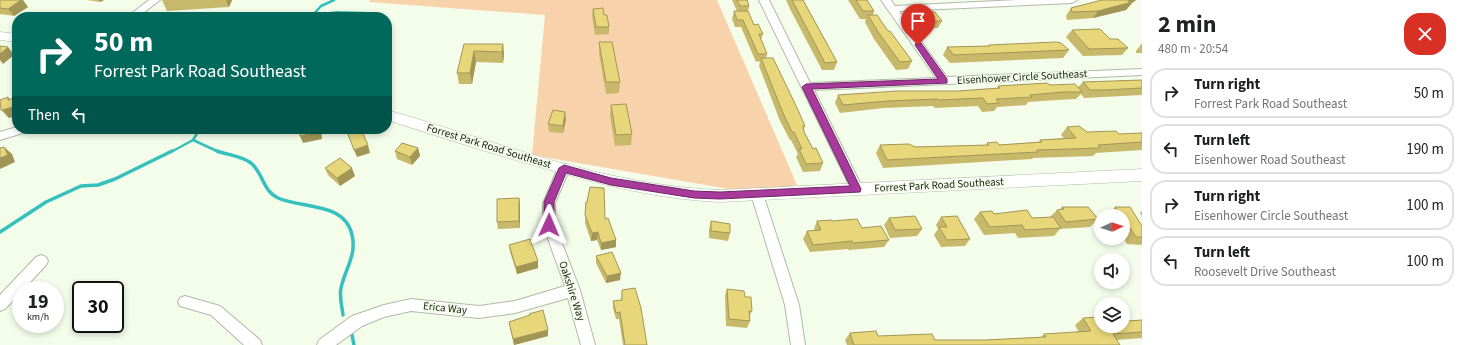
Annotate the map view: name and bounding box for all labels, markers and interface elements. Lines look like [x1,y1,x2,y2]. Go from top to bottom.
pin [901,4,935,45]
text: 2 min [1158,7,1216,42]
icon: arrive [907,10,929,32]
button: close [1404,13,1446,55]
text: 50 m [94,22,153,62]
icon: right [28,28,80,80]
text: 480 m · 20:54 [1158,40,1228,58]
text: Forrest Park Road Southeast [94,59,306,84]
street label: Eisenhower Circle Southeast [956,66,1088,88]
text: Turn right [1194,74,1260,95]
icon: right [1160,82,1182,104]
text: 50 m [1414,83,1444,104]
text: Forrest Park Road Southeast [1194,95,1347,113]
icon: left [68,104,90,126]
text: Then [28,105,60,126]
street label: Forrest Park Road Southeast [425,120,553,172]
text: Turn left [1194,130,1250,151]
icon: left [1160,138,1182,160]
text: 190 m [1406,139,1444,160]
text: Eisenhower Road Southeast [1194,151,1345,169]
street label: Forrest Park Road Southeast [874,174,1004,196]
text: Turn right [1194,186,1260,207]
icon: right [1160,194,1182,216]
text: 100 m [1406,195,1444,216]
position arrow [528,204,570,246]
text: Eisenhower Circle Southeast [1194,207,1348,225]
north arrow [1094,209,1130,245]
map controls [1094,209,1130,333]
text: Turn left [1194,242,1250,263]
icon: left [1160,250,1182,272]
text: 100 m [1406,251,1444,272]
button: sound [1094,253,1130,289]
street label: Oakshire Way [555,259,589,323]
text: Roosevelt Drive Southeast [1194,263,1336,281]
speed limit sign: 30 [72,281,124,333]
text: 19 [27,288,49,316]
button: layers [1094,297,1130,333]
street label: Erica Way [422,298,468,318]
text: km/h [27,310,49,324]

